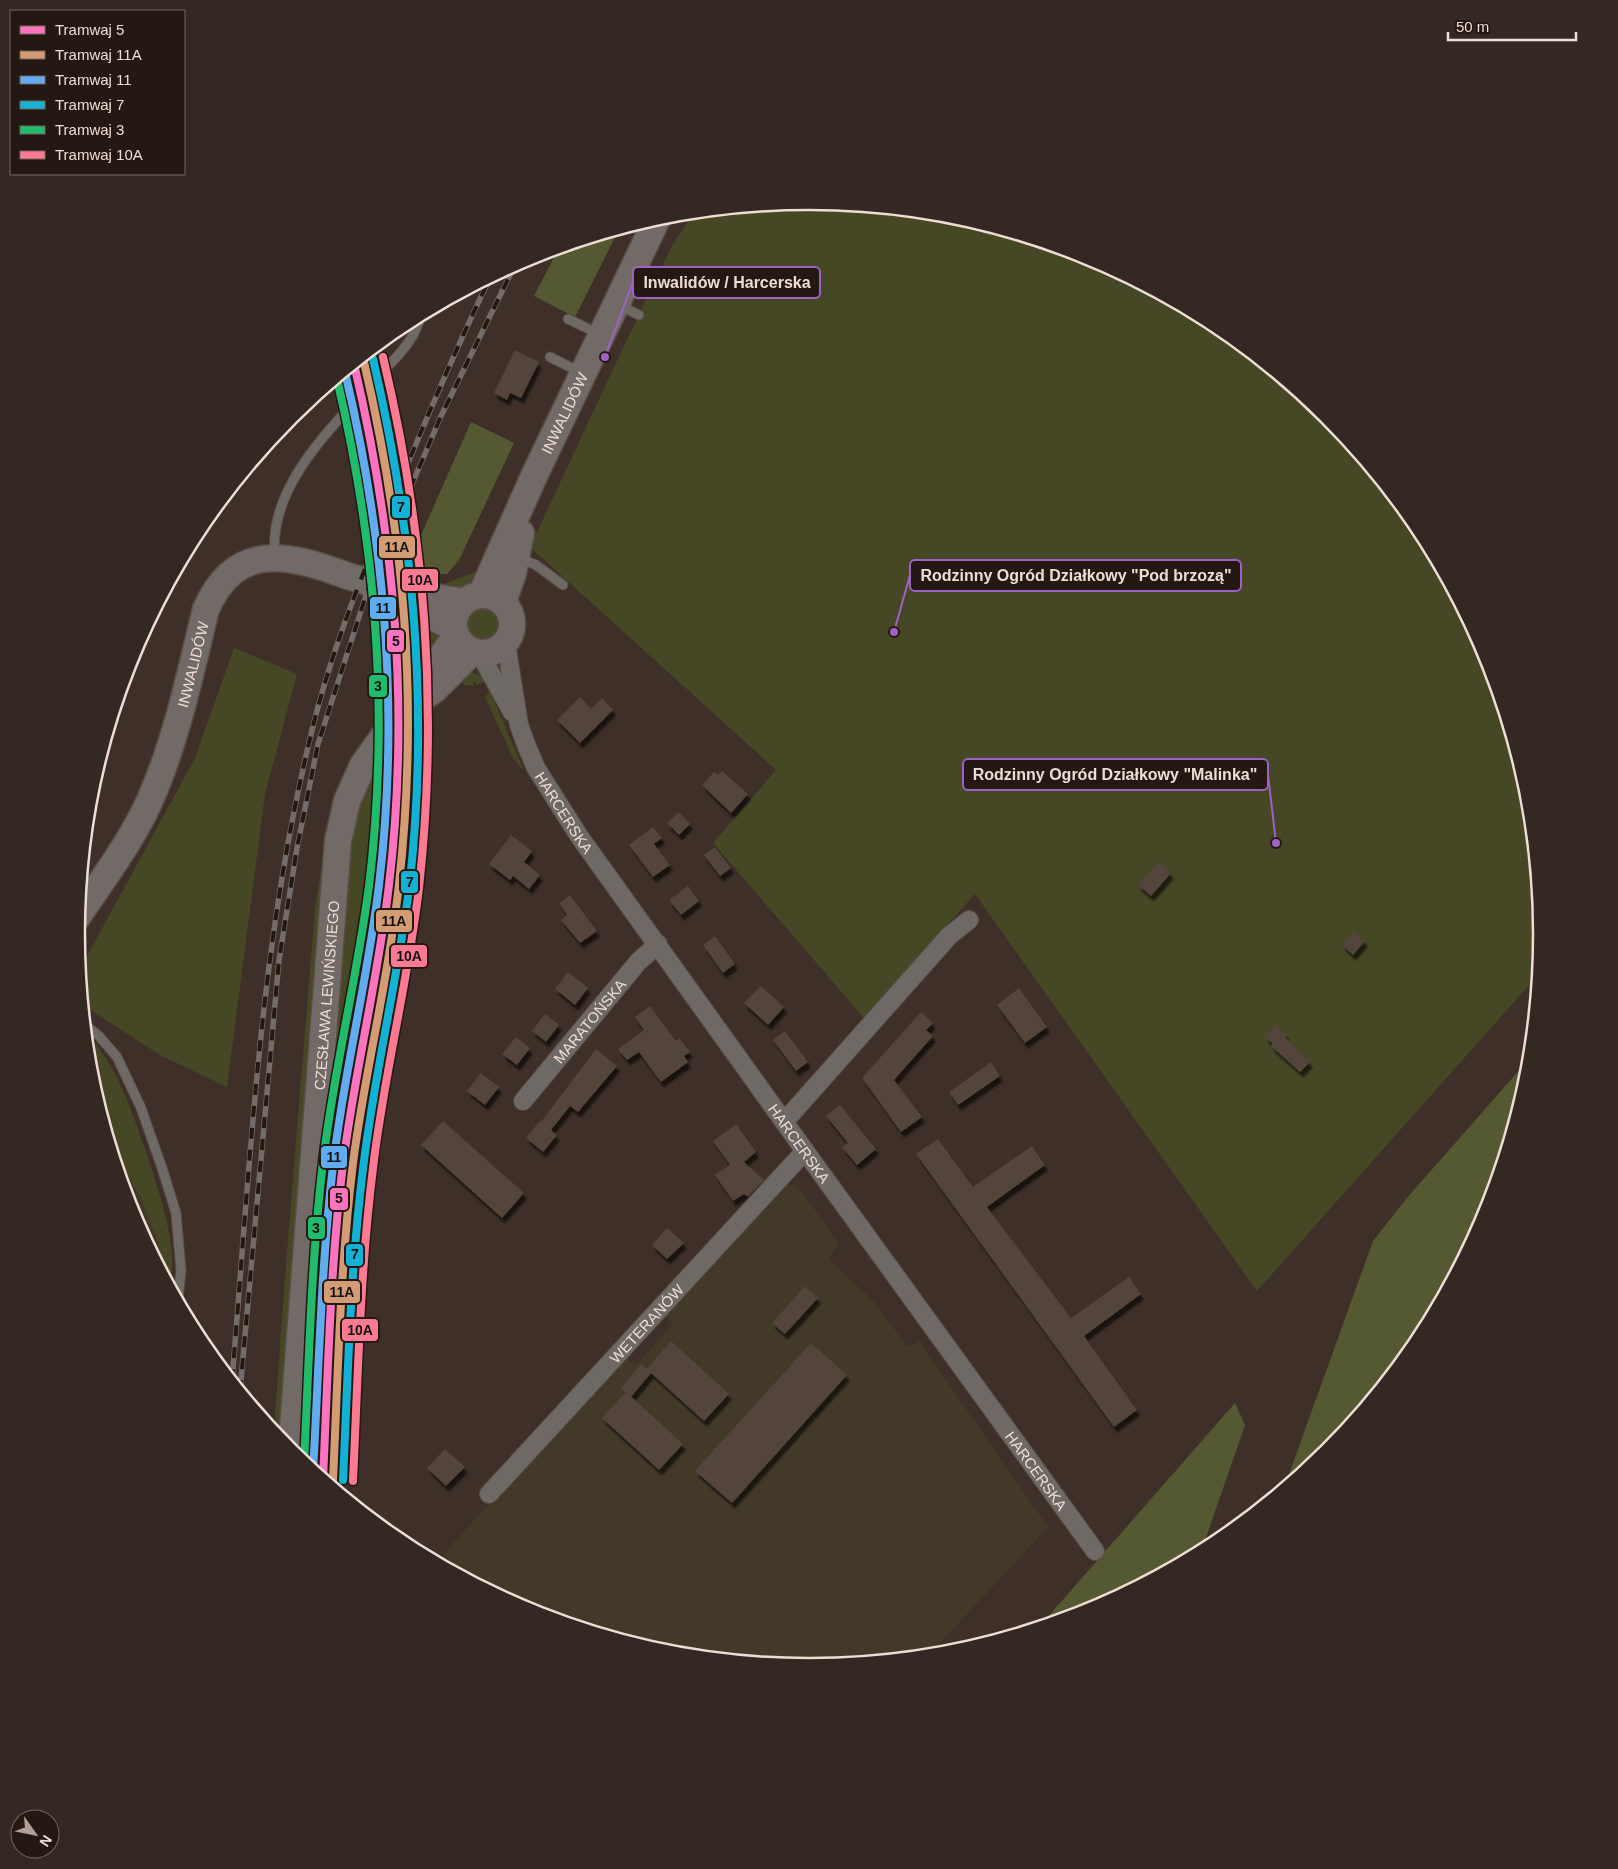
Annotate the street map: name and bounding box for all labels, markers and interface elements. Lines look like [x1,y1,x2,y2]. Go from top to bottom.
legend [10,10,185,175]
scale bar [1448,10,1576,42]
text: 50 m [1456,18,1489,35]
text: Tramwaj 5 [55,21,124,38]
text: Tramwaj 11A [55,46,142,63]
text: Tramwaj 11 [55,71,132,88]
text: Tramwaj 7 [55,96,124,113]
text: Tramwaj 3 [55,121,124,138]
text: Tramwaj 10A [55,146,143,163]
callout: Inwalidów / Harcerska [633,267,820,298]
text: Inwalidów / Harcerska [643,274,811,291]
street label: INWALIDÓW [538,369,591,456]
line badge: 7 [391,495,411,519]
text: 7 [397,499,405,515]
line badge: 11A [378,535,416,559]
text: 11A [385,539,409,555]
callout: Rodzinny Ogród Działkowy "Pod brzozą" [910,560,1241,591]
text: Rodzinny Ogród Działkowy "Pod brzozą" [920,567,1232,584]
line badge: 10A [401,568,439,592]
text: 10A [407,572,433,588]
line badge: 11 [369,596,397,620]
text: 11 [376,600,391,616]
street label: INWALIDÓW [174,619,211,709]
line badge: 5 [386,629,405,653]
text: 5 [392,633,400,649]
line badge: 3 [368,674,388,698]
text: 3 [374,678,382,694]
callout: Rodzinny Ogród Działkowy "Malinka" [963,759,1268,790]
text: Rodzinny Ogród Działkowy "Malinka" [973,766,1257,783]
street label: HARCERSKA [532,769,597,856]
line badge: 7 [400,870,419,894]
text: 7 [406,874,414,890]
street label: CZESŁAWA LEWIŃSKIEGO [310,900,342,1091]
line badge: 11A [375,909,413,933]
text: 11A [382,913,406,929]
line badge: 10A [390,944,428,968]
text: 10A [396,948,422,964]
street label: MARATOŃSKA [550,975,629,1066]
street label: HARCERSKA [765,1100,834,1186]
line badge: 11 [320,1145,348,1169]
text: 11 [327,1149,342,1165]
line badge: 5 [329,1187,349,1211]
text: 5 [335,1190,343,1206]
line badge: 3 [307,1216,326,1240]
text: 3 [312,1220,320,1236]
line badge: 7 [345,1243,364,1267]
text: 7 [351,1246,359,1262]
line badge: 11A [323,1280,361,1304]
street label: WETERANÓW [606,1280,687,1366]
text: 11A [330,1284,354,1300]
line badge: 10A [341,1318,379,1342]
text: 10A [347,1322,373,1338]
street label: HARCERSKA [1002,1428,1071,1513]
north arrow [10,1809,60,1859]
text: N [36,1832,55,1850]

